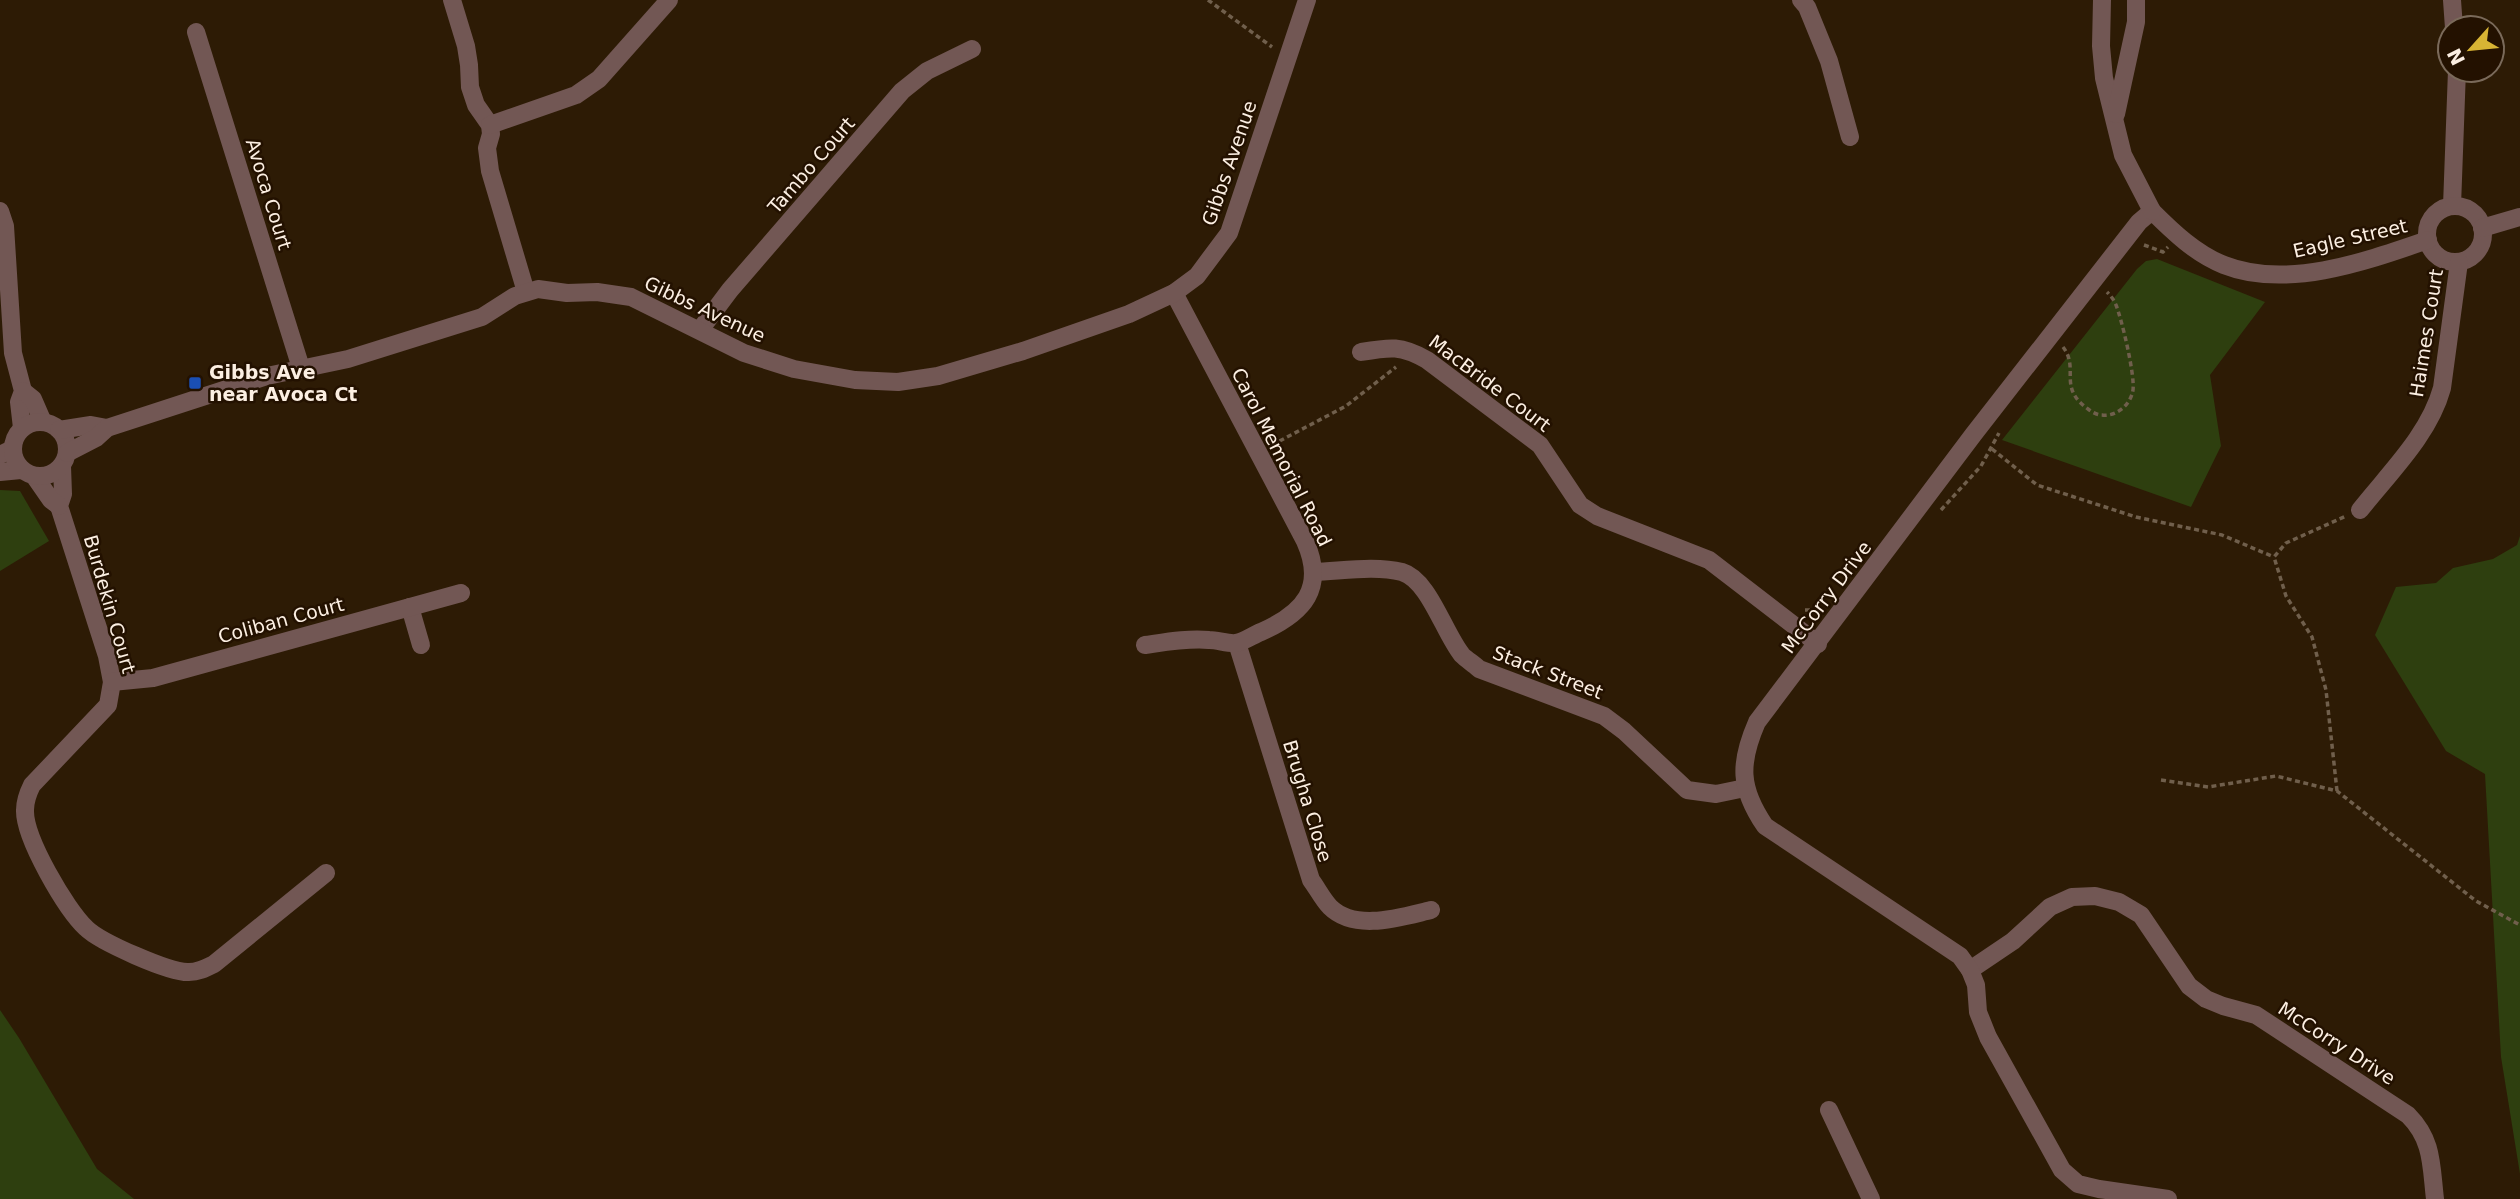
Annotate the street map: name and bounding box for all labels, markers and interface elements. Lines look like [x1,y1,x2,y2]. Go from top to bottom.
north arrow [2436,14,2506,84]
text: N [2442,45,2469,69]
street label: Gibbs Avenue [1197,98,1261,228]
street label: Tambo Court [763,112,859,218]
street label: Avoca Court [242,136,296,252]
street label: Eagle Street [2291,214,2409,262]
street label: Haimes Court [2405,267,2447,399]
street label: Gibbs Avenue [641,271,769,347]
street label: MacBride Court [1425,330,1555,436]
place label: Gibbs Ave near Avoca Ct [209,361,357,405]
street label: Carol Memorial Road [1227,364,1337,550]
marker: Gibbs Ave near Avoca Ct [187,375,203,391]
street label: Burdekin Court [80,532,140,676]
street label: McCorry Drive [1777,536,1875,658]
street label: Coliban Court [216,593,346,647]
street label: Stack Street [1490,641,1606,703]
street label: Brugha Close [1279,737,1337,865]
street label: McCorry Drive [2274,997,2400,1089]

